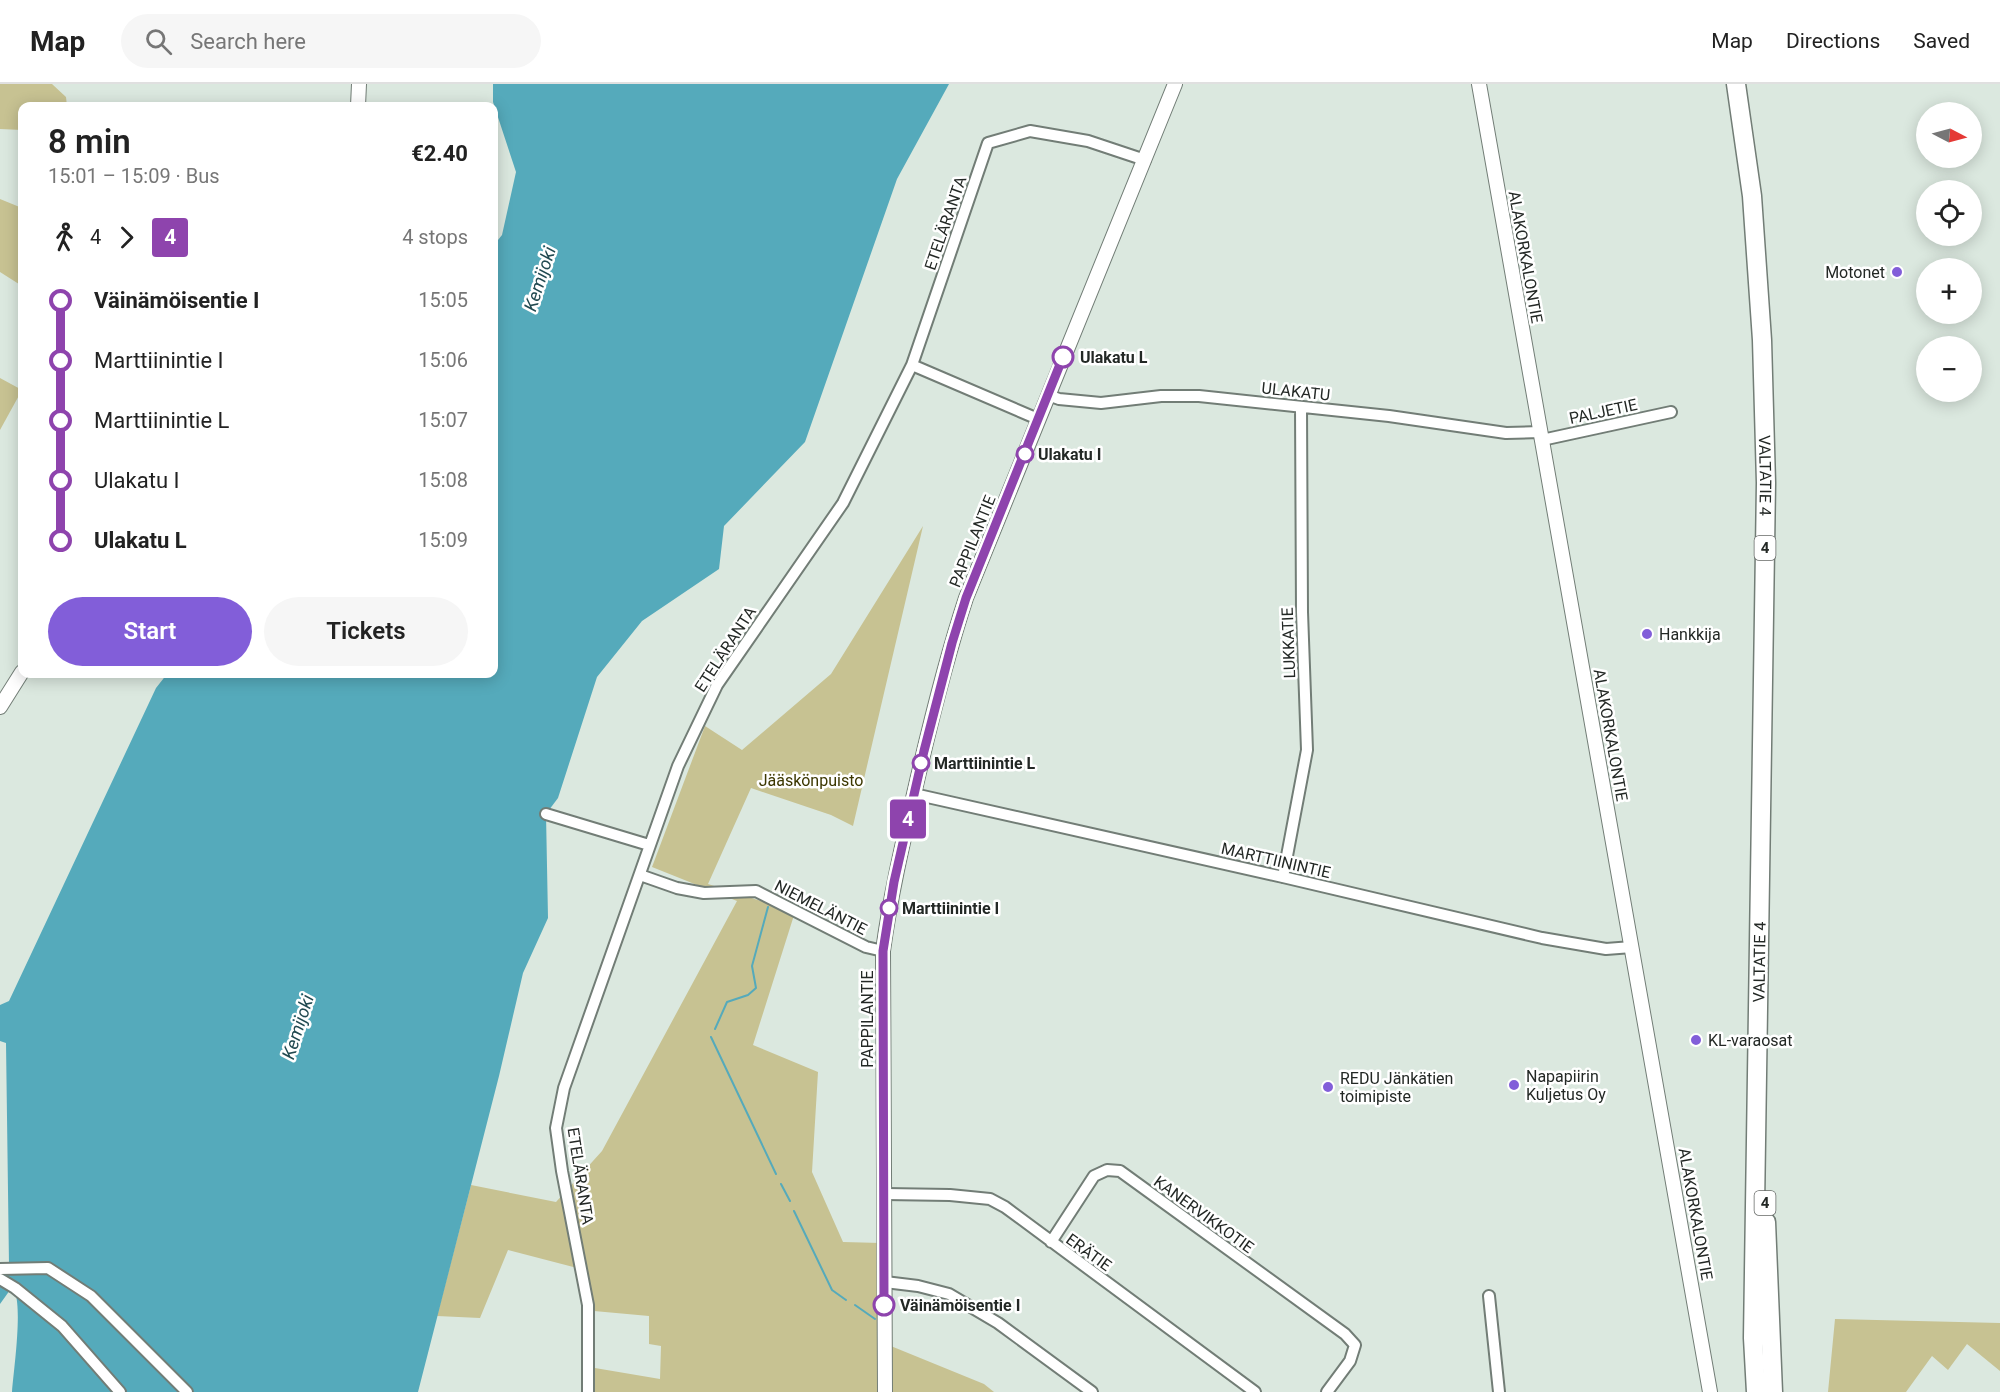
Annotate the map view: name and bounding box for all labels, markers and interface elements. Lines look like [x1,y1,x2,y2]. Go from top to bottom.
search box [121,14,541,68]
text: Map [30,25,85,58]
icon: search [142,25,175,58]
text: Search here [190,29,306,54]
text: Map [1711,29,1753,53]
text: Directions [1786,29,1880,53]
text: Saved [1913,29,1970,53]
north arrow [1916,102,1982,168]
map controls [1916,102,1982,402]
text: 8 min [48,122,131,161]
text: €2.40 [411,141,468,166]
text: 15:01 – 15:09 · Bus [48,164,220,188]
street label: ETELÄRANTA [921,173,971,273]
button: locate [1916,180,1982,246]
street label: ALAKORKALONTIE [1505,189,1547,325]
icon: walk [48,221,81,254]
icon: forward [110,221,143,254]
text: 4 [90,225,101,249]
text: 4 [164,225,176,249]
text: 4 stops [402,225,468,249]
water label: Kemijoki [519,243,560,314]
button: + [1916,258,1982,324]
place label: Motonet [1825,263,1885,282]
marker: Motonet [1890,265,1904,279]
text: Väinämöisentie I [94,288,259,313]
text: 15:05 [418,288,468,312]
button: − [1916,336,1982,402]
marker: Ulakatu L [1052,346,1074,368]
text: Marttiinintie I [94,348,224,373]
text: 15:06 [418,348,468,372]
place label: Ulakatu L [1080,348,1148,367]
street label: ULAKATU [1261,378,1331,405]
street label: PALJETIE [1567,395,1639,428]
text: Marttiinintie L [94,408,229,433]
text: 15:07 [418,408,468,432]
street label: VALTATIE 4 [1755,435,1775,516]
marker: Ulakatu I [1016,445,1034,463]
place label: Ulakatu I [1038,445,1101,464]
text: Ulakatu I [94,468,179,493]
text: 15:08 [418,468,468,492]
street label: PAPPILANTIE [945,492,1000,590]
text: Ulakatu L [94,528,187,553]
text: 15:09 [418,528,468,552]
road number: 4 [1754,536,1776,560]
button: Start [48,597,252,666]
button: Tickets [264,597,468,666]
street label: ETELÄRANTA [691,603,760,696]
street label: LUKKATIE [1278,607,1299,679]
place label: Hankkija [1659,625,1721,644]
marker: Hankkija [1640,627,1654,641]
street label: ALAKORKALONTIE [1590,667,1632,803]
marker: Marttiinintie L [912,754,930,772]
place label: Marttiinintie L [934,754,1036,773]
park label: Jääskönpuisto [759,771,863,790]
line badge: 4 [888,800,928,838]
text: 4 [902,807,914,831]
street label: MARTTIININTIE [1219,839,1332,882]
street label: NIEMELÄNTIE [771,876,870,939]
marker: Marttiinintie I [880,899,898,917]
place label: Marttiinintie I [902,899,999,918]
street label: VALTATIE 4 [1749,921,1770,1003]
street label: PAPPILANTIE [858,970,877,1068]
water label: Kemijoki [277,991,318,1062]
place label: KL-varaosat [1708,1031,1793,1050]
marker: KL-varaosat [1689,1033,1703,1047]
place label: Napapiirin Kuljetus Oy [1526,1067,1606,1104]
place label: REDU Jänkätien toimipiste [1340,1069,1453,1106]
marker: Napapiirin Kuljetus Oy [1507,1078,1521,1092]
marker: REDU Jänkätien toimipiste [1321,1080,1335,1094]
street label: ETELÄRANTA [563,1126,598,1226]
street label: ALAKORKALONTIE [1675,1146,1717,1282]
street label: KANERVIKKOTIE [1150,1172,1257,1257]
road number: 4 [1754,1191,1776,1215]
street label: ERÄTIE [1062,1230,1115,1275]
marker: Väinämöisentie I [873,1294,895,1316]
place label: Väinämöisentie I [900,1296,1020,1315]

